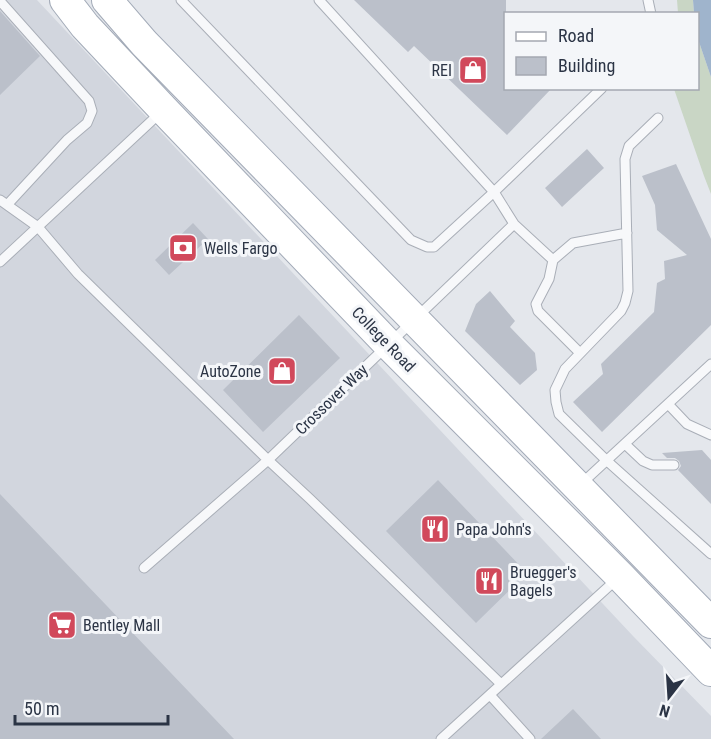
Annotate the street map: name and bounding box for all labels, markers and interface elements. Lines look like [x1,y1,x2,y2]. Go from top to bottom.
legend [504,12,699,90]
text: Road [558,25,594,46]
shop icon: REI [457,54,489,86]
text: Building [558,55,615,76]
place label: REI [432,61,452,80]
bank icon: Wells Fargo [167,232,199,264]
place label: Wells Fargo [204,239,278,258]
street label: College Road [348,303,419,376]
shop icon: AutoZone [266,355,298,387]
street label: Crossover Way [291,360,372,439]
place label: AutoZone [200,362,261,381]
restaurant icon: Papa John's [419,513,451,545]
place label: Papa John's [456,520,532,539]
place label: Bruegger's Bagels [510,563,577,600]
restaurant icon: Bruegger's Bagels [473,565,505,597]
supermarket icon: Bentley Mall [46,609,78,641]
place label: Bentley Mall [83,616,160,635]
north arrow [639,667,699,727]
scale bar [15,688,168,726]
text: 50 m [24,698,59,719]
text: N [657,700,672,721]

